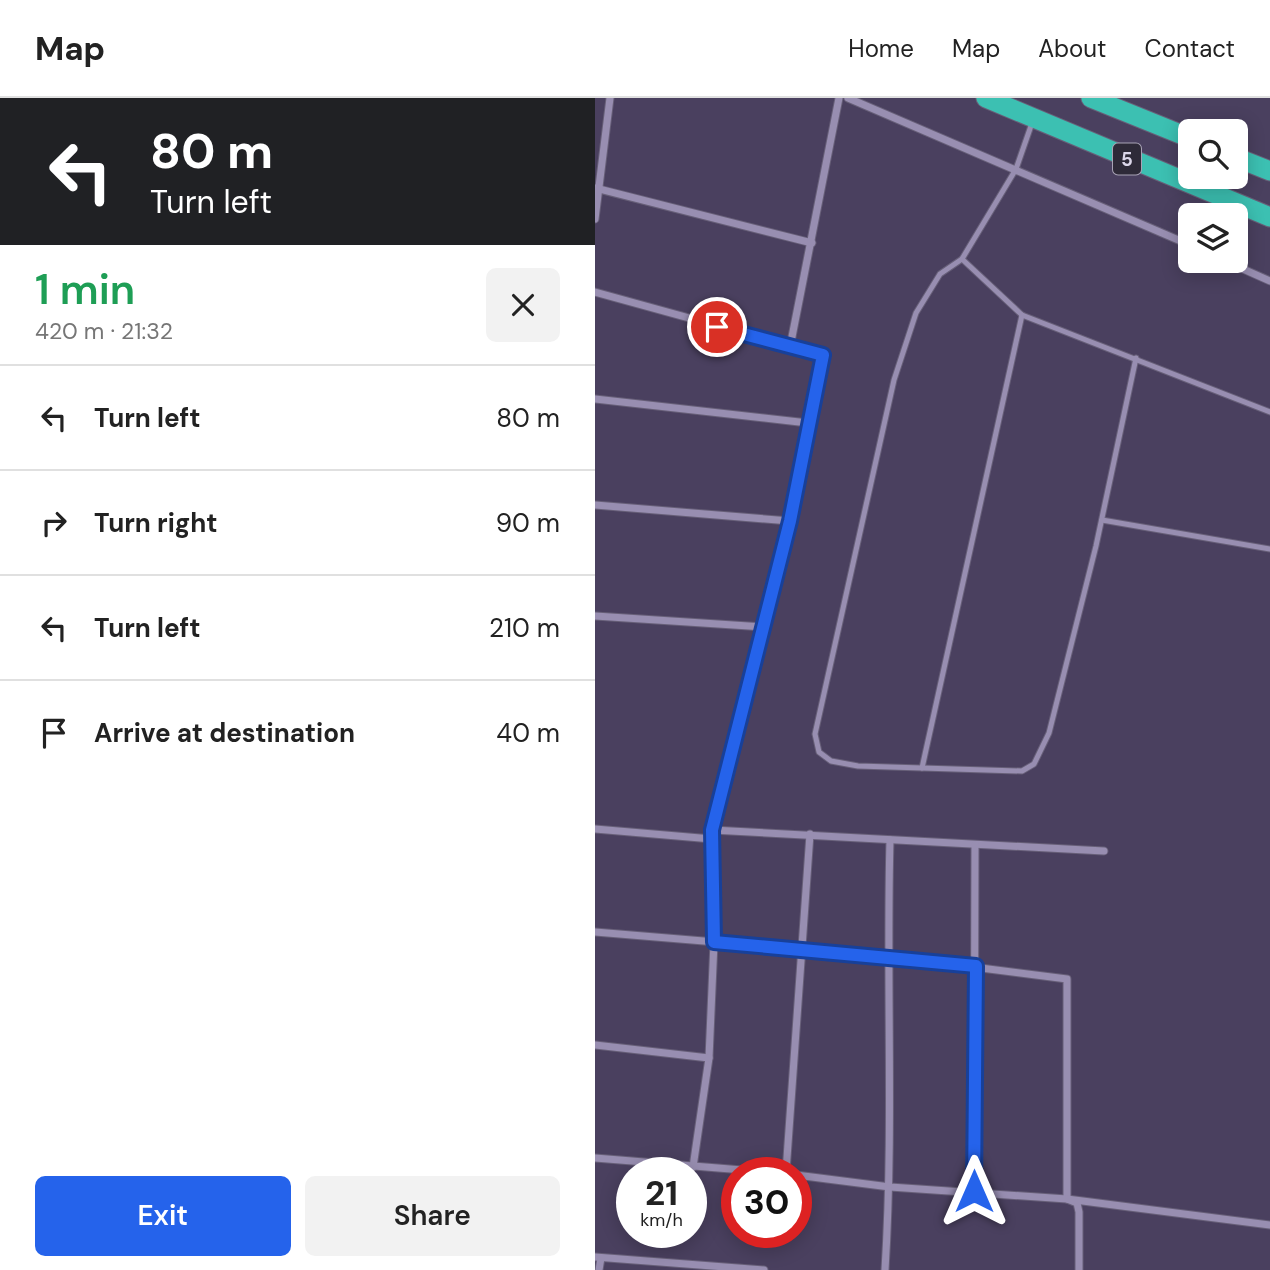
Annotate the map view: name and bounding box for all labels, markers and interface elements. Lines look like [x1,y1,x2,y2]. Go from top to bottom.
text: Map [35,27,105,70]
text: Home [848,33,914,64]
text: Map [952,33,1000,64]
text: About [1038,33,1107,64]
text: Contact [1145,33,1235,64]
text: 80 m [150,119,273,183]
map controls [1178,119,1248,273]
button: search [1178,119,1248,189]
icon: left [35,126,126,217]
road number: 5 [1113,143,1141,174]
text: Turn left [150,181,272,223]
button: layers [1178,203,1248,273]
text: 1 min [35,262,135,317]
button: close [486,268,560,342]
pin [687,297,747,357]
icon: arrive [698,308,736,346]
text: 420 m · 21:32 [35,316,173,346]
icon: left [35,399,73,437]
text: Turn left [94,401,201,435]
text: 80 m [496,401,560,435]
icon: right [35,504,73,542]
text: Turn right [94,506,218,540]
text: 90 m [496,506,560,540]
icon: left [35,609,73,647]
text: Turn left [94,611,201,645]
text: 210 m [489,611,560,645]
icon: arrive [35,714,73,752]
text: Arrive at destination [94,716,355,750]
text: 40 m [496,716,560,750]
position arrow [937,1154,1011,1228]
speed limit sign: 30 [721,1157,812,1248]
text: 21 [645,1170,678,1216]
button: Exit [35,1176,291,1256]
button: Share [305,1176,560,1256]
text: km/h [640,1208,683,1232]

